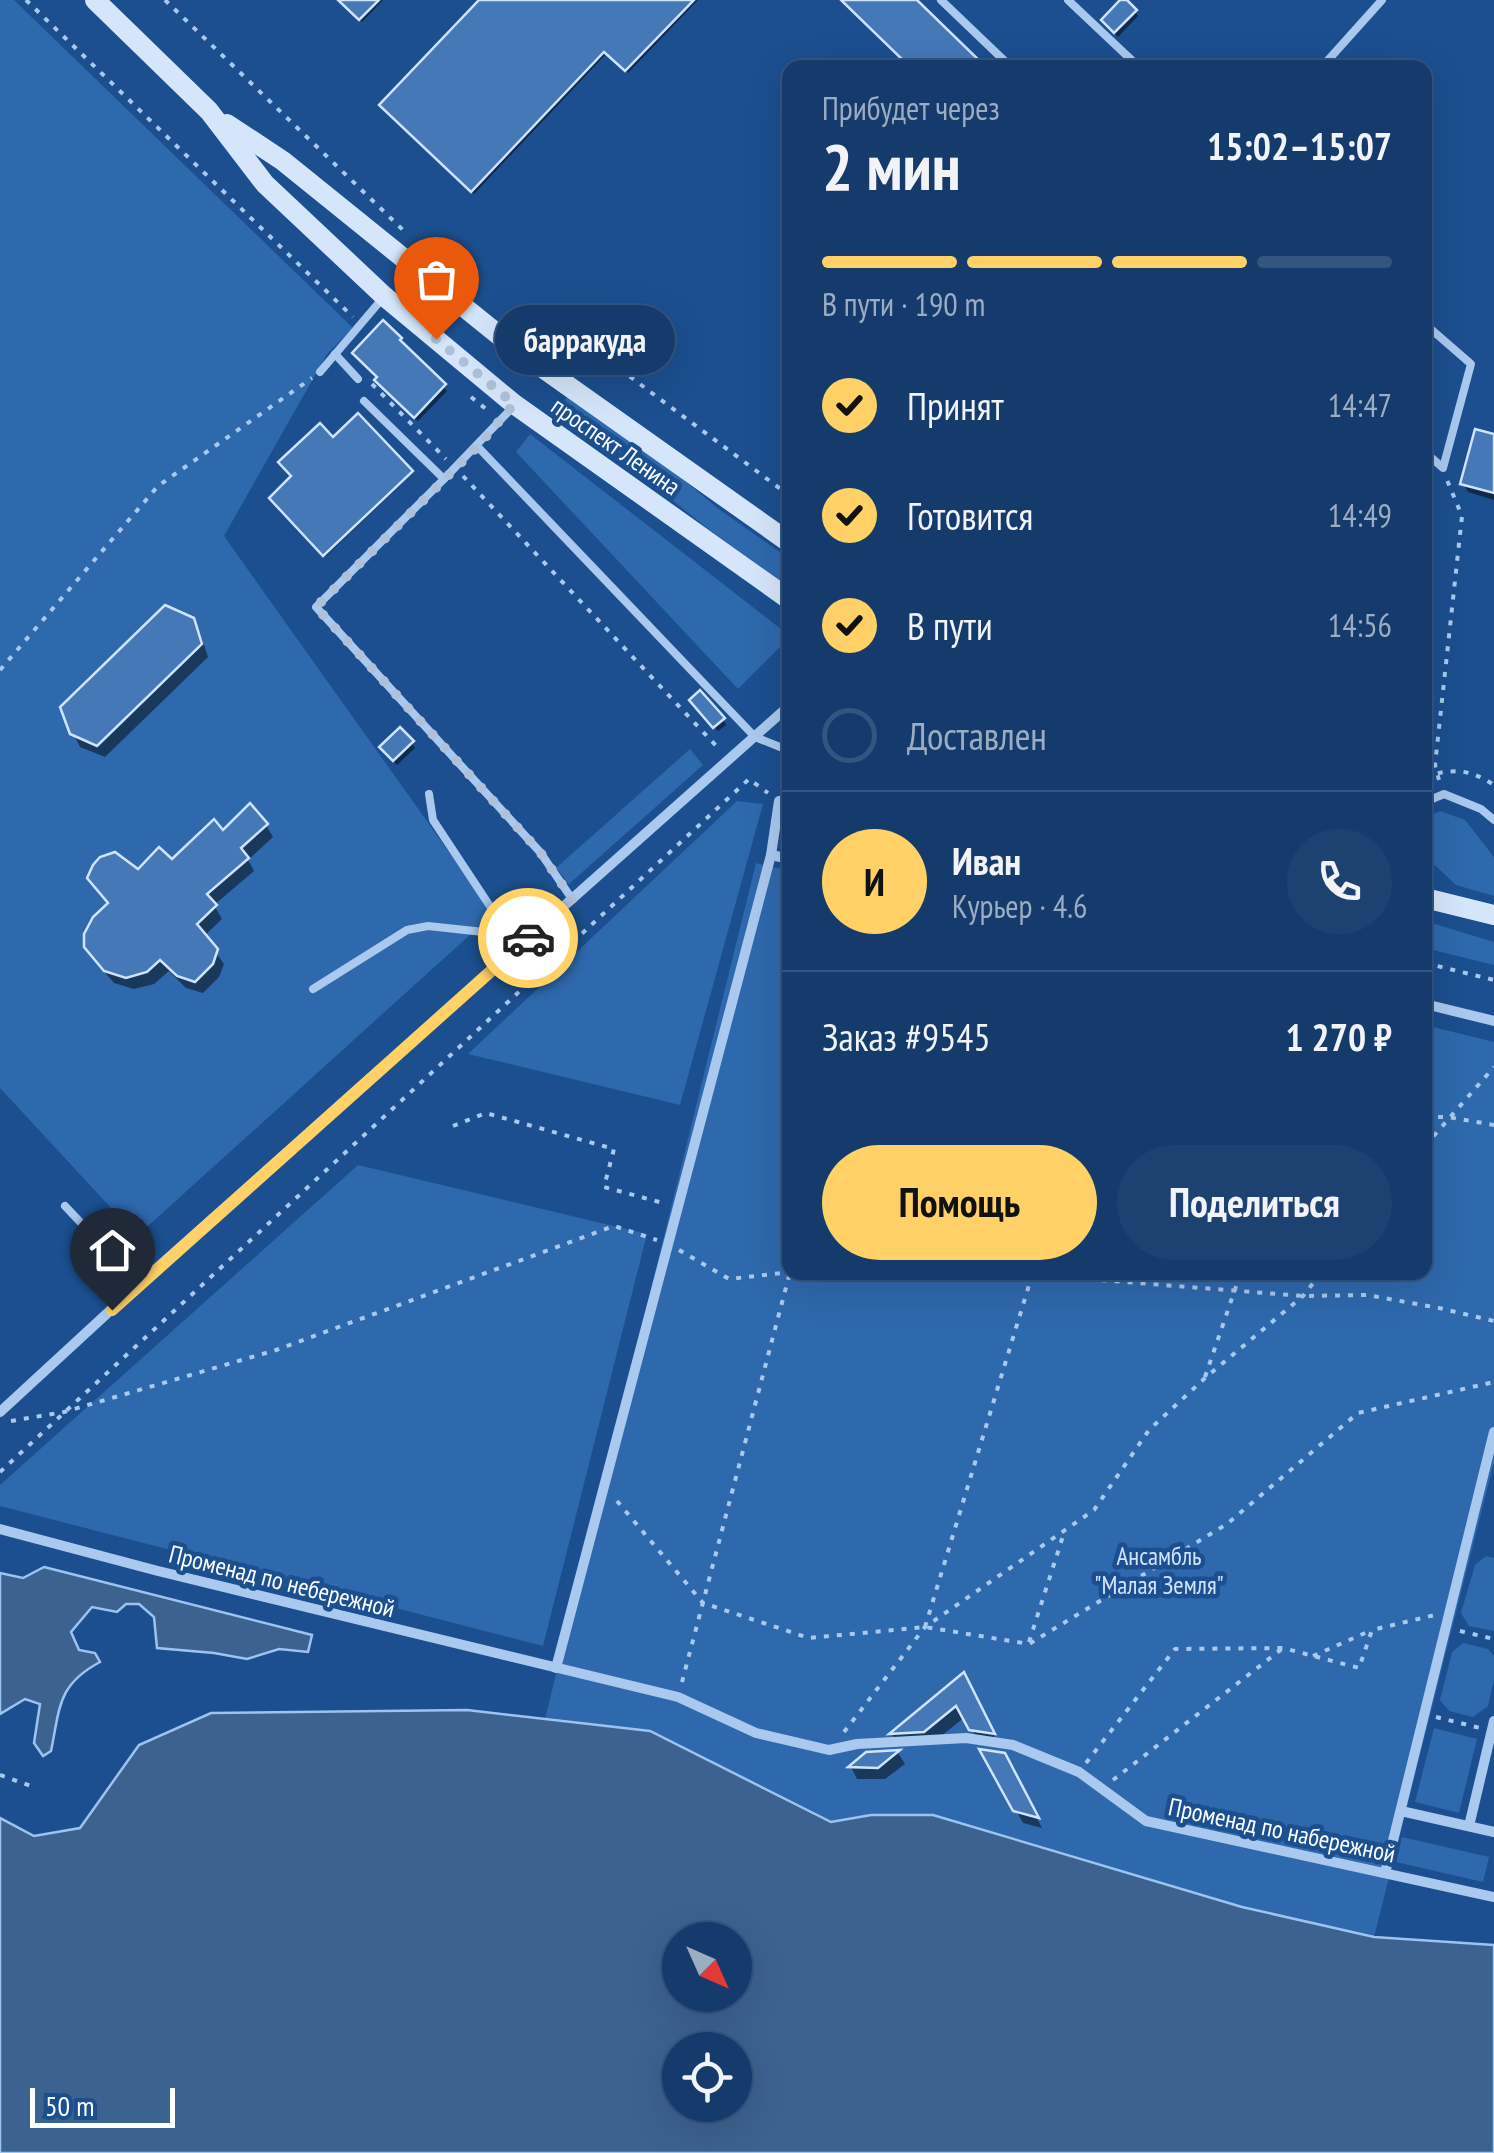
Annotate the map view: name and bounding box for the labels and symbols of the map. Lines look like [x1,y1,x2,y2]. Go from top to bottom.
pin [394,237,479,340]
callout: барракуда [496,304,676,374]
street label: проспект Ленина [545,390,687,502]
courier [478,888,578,988]
pin [70,1208,155,1311]
street label: Променад по небережной [166,1537,398,1625]
park label: Ансамбль "Малая Земля" [1094,1540,1224,1601]
street label: Променад по набережной [1166,1790,1398,1870]
north arrow [662,1922,752,2012]
scale bar [30,2083,175,2128]

